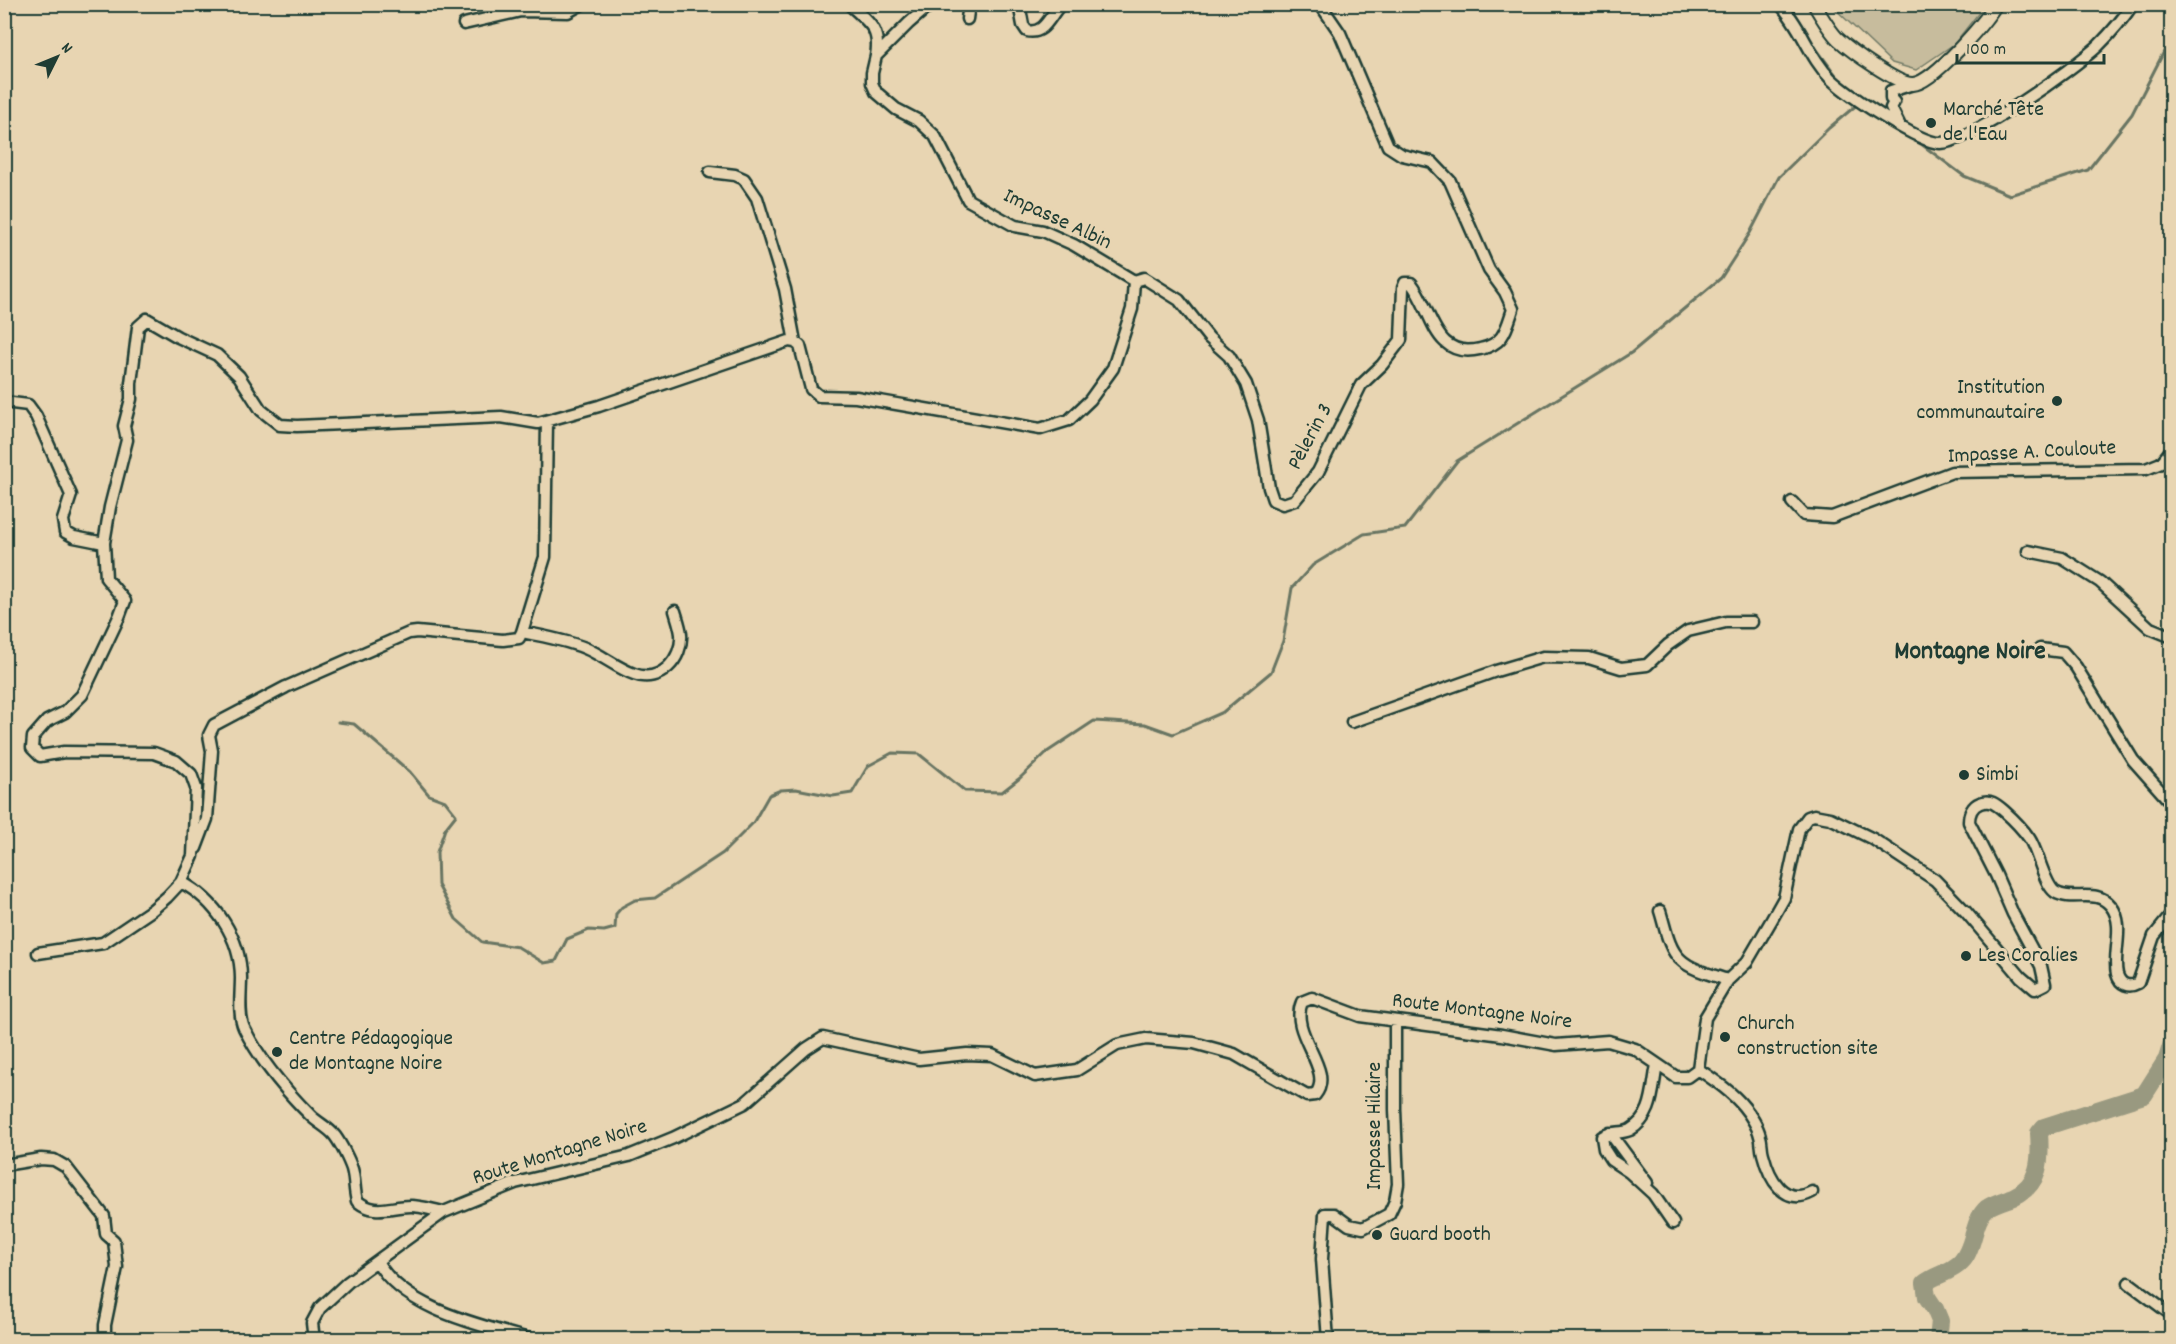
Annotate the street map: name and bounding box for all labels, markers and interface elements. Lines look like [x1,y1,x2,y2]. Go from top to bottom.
north arrow [27,27,87,87]
scale bar [1957,27,2104,65]
text: N [55,38,77,59]
text: 100 m [1966,38,2006,63]
place label: Marché Tête de l'Eau [1943,95,2044,151]
marker: Marché Tête de l'Eau [1924,116,1938,130]
street label: Impasse Albin [998,181,1116,259]
place label: Institution communautaire [1916,373,2045,429]
marker: Institution communautaire [2050,394,2064,408]
street label: Pèlerin 3 [1281,398,1341,476]
street label: Impasse A. Couloute [1947,433,2117,473]
district label: Montagne Noire [1894,634,2046,671]
place label: Simbi [1976,760,2018,791]
marker: Simbi [1957,768,1971,782]
place label: Les Coralies [1978,941,2078,972]
marker: Les Coralies [1959,949,1973,963]
street label: Route Montagne Noire [1390,986,1574,1038]
place label: Church construction site [1737,1009,1878,1065]
place label: Centre Pédagogique de Montagne Noire [289,1024,453,1080]
marker: Church construction site [1718,1030,1732,1044]
marker: Centre Pédagogique de Montagne Noire [270,1045,284,1059]
street label: Impasse Hilaire [1360,1062,1391,1190]
street label: Route Montagne Noire [469,1112,651,1194]
place label: Guard booth [1389,1220,1491,1251]
marker: Guard booth [1370,1228,1384,1242]

